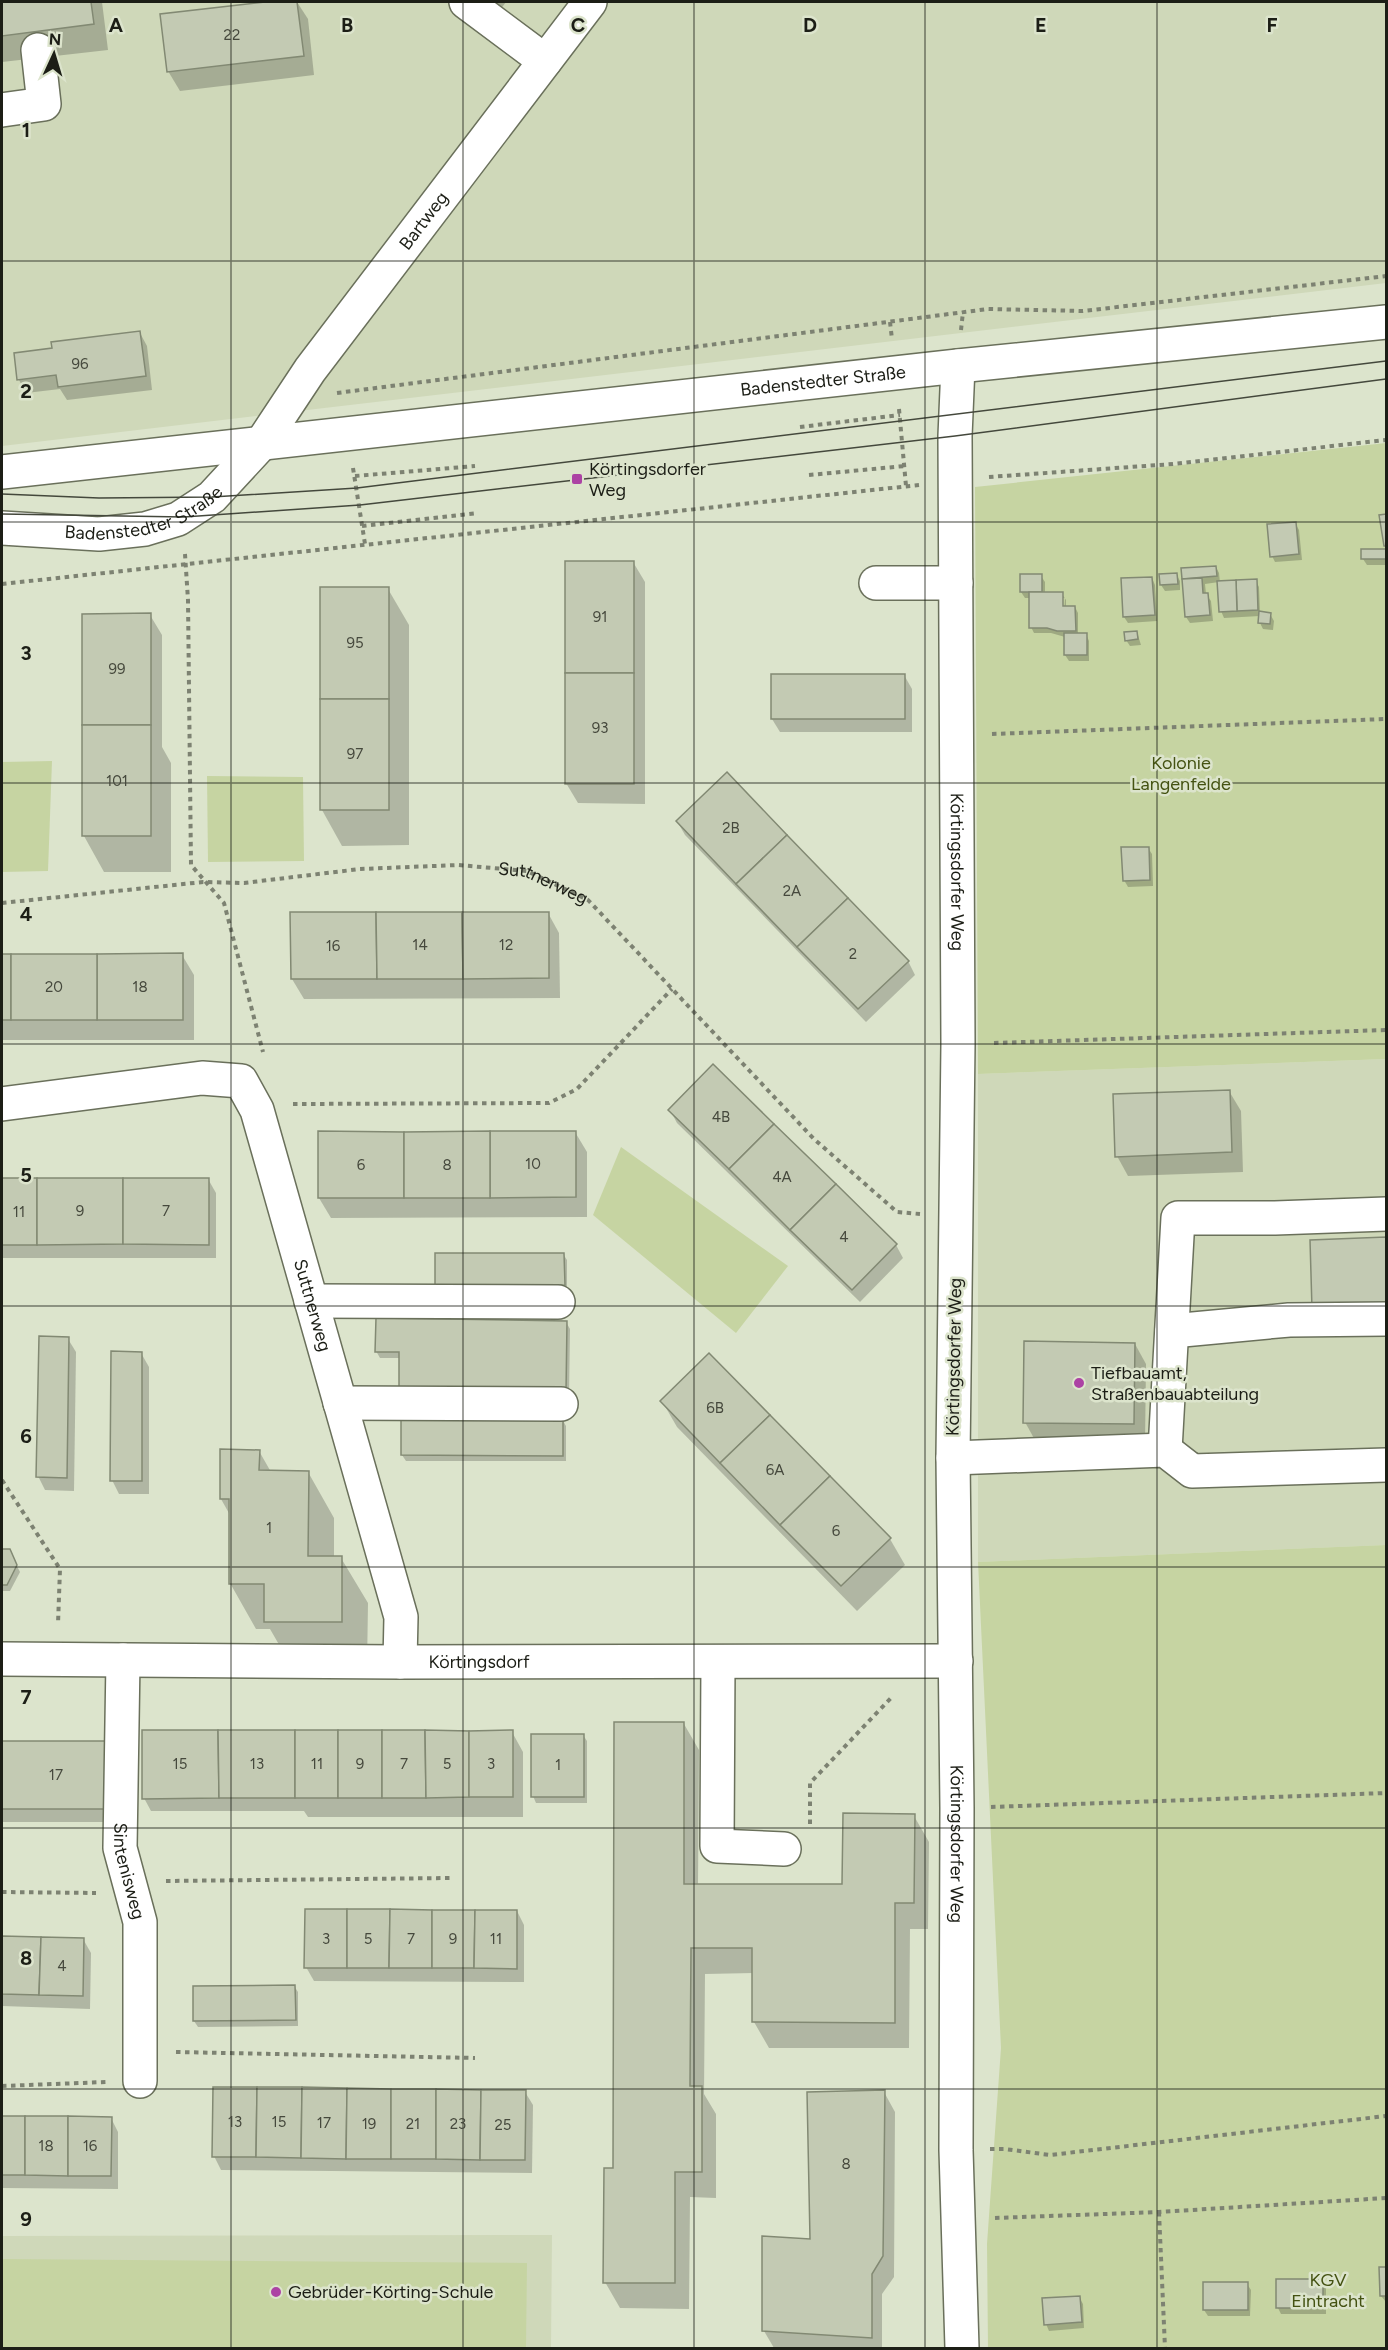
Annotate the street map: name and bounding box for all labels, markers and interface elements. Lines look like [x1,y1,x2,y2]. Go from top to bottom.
text: A [109,13,124,37]
text: B [341,13,353,37]
text: C [571,13,585,37]
text: D [803,13,817,37]
text: E [1035,13,1047,37]
text: F [1266,13,1278,37]
north arrow [24,24,84,84]
house number: 22 [224,26,240,44]
text: N [48,30,62,49]
text: 1 [22,118,30,142]
street label: Bartweg [394,187,453,254]
house number: 96 [72,355,89,373]
street label: Badenstedter Straße [739,361,907,401]
text: 2 [20,379,32,403]
place label: Körtingsdorfer Weg [589,458,706,501]
marker: Körtingsdorfer Weg [570,472,584,486]
street label: Badenstedter Straße [64,481,228,545]
house number: 91 [593,608,607,626]
house number: 95 [346,634,364,652]
text: 3 [20,641,32,665]
house number: 99 [109,660,125,678]
house number: 93 [592,719,608,737]
house number: 97 [347,745,363,763]
park label: Kolonie Langenfelde [1131,752,1231,795]
house number: 101 [106,772,128,790]
street label: Körtingsdorfer Weg [946,793,969,951]
house number: 2B [722,819,740,837]
street label: Suttnerweg [497,858,592,909]
house number: 2A [783,882,801,900]
text: 4 [20,902,33,926]
house number: 14 [412,936,428,954]
house number: 12 [499,936,513,954]
house number: 16 [326,937,341,955]
house number: 2 [849,945,857,963]
house number: 20 [45,978,63,996]
house number: 18 [132,978,148,996]
house number: 4B [712,1108,730,1126]
house number: 10 [525,1155,541,1173]
house number: 6 [357,1156,366,1174]
house number: 8 [442,1156,452,1174]
text: 5 [20,1163,32,1187]
house number: 4A [772,1168,792,1186]
house number: 9 [76,1202,84,1220]
house number: 7 [162,1202,170,1220]
house number: 11 [13,1203,25,1221]
house number: 4 [839,1228,849,1246]
street label: Suttnerweg [289,1257,336,1354]
street label: Körtingsdorfer Weg [942,1278,966,1436]
place label: Tiefbauamt, Straßenbauabteilung [1091,1362,1259,1405]
marker: Tiefbauamt, Straßenbauabteilung [1072,1376,1086,1390]
house number: 6B [706,1399,724,1417]
text: 6 [20,1424,32,1448]
house number: 6A [766,1461,784,1479]
house number: 1 [266,1519,272,1537]
house number: 6 [832,1522,841,1540]
street label: Körtingsdorf [428,1651,530,1673]
text: 7 [20,1685,32,1709]
house number: 15 [173,1755,187,1773]
house number: 13 [250,1755,264,1773]
house number: 11 [311,1755,323,1773]
house number: 9 [356,1755,364,1773]
house number: 7 [400,1755,408,1773]
house number: 5 [443,1755,451,1773]
house number: 3 [487,1755,495,1773]
house number: 1 [555,1756,561,1774]
street label: Körtingsdorfer Weg [946,1765,968,1923]
house number: 17 [49,1766,63,1784]
street label: Sintenisweg [109,1822,150,1922]
house number: 3 [322,1930,330,1948]
house number: 5 [364,1930,372,1948]
house number: 7 [407,1930,415,1948]
house number: 9 [449,1930,457,1948]
house number: 11 [490,1930,502,1948]
text: 8 [20,1946,32,1970]
house number: 4 [57,1957,67,1975]
house number: 13 [228,2113,242,2131]
house number: 15 [272,2113,286,2131]
house number: 17 [317,2114,331,2132]
house number: 19 [362,2115,376,2133]
house number: 21 [406,2115,420,2133]
house number: 23 [450,2115,466,2133]
house number: 25 [494,2116,512,2134]
house number: 18 [38,2137,54,2155]
house number: 16 [83,2137,98,2155]
house number: 8 [841,2155,851,2173]
text: 9 [20,2207,32,2231]
park label: KGV Eintracht [1291,2269,1365,2312]
place label: Gebrüder-Körting-Schule [288,2281,493,2303]
marker: Gebrüder-Körting-Schule [269,2285,283,2299]

